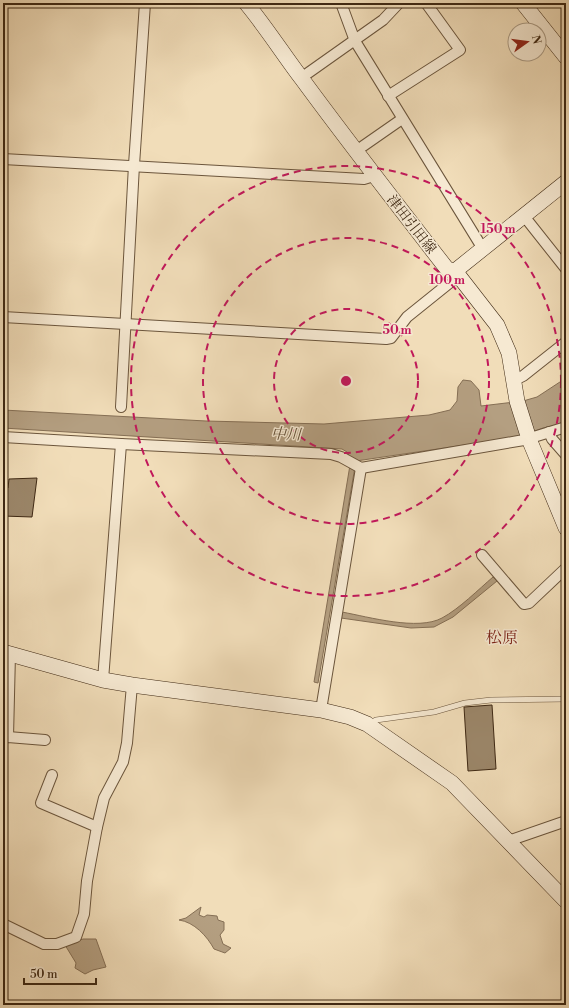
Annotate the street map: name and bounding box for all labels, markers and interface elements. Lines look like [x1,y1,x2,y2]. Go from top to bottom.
north arrow [507,22,547,62]
text: N [528,34,544,46]
street label: 津田引田線 [383,191,440,258]
text: 150 m [481,222,515,237]
text: 100 m [429,273,465,288]
text: 50 m [382,323,412,338]
centre of rings [339,374,353,388]
water label: 中川 [271,424,303,445]
district label: 松原 [486,628,518,648]
scale bar [24,960,96,986]
text: 50 m [30,967,58,982]

